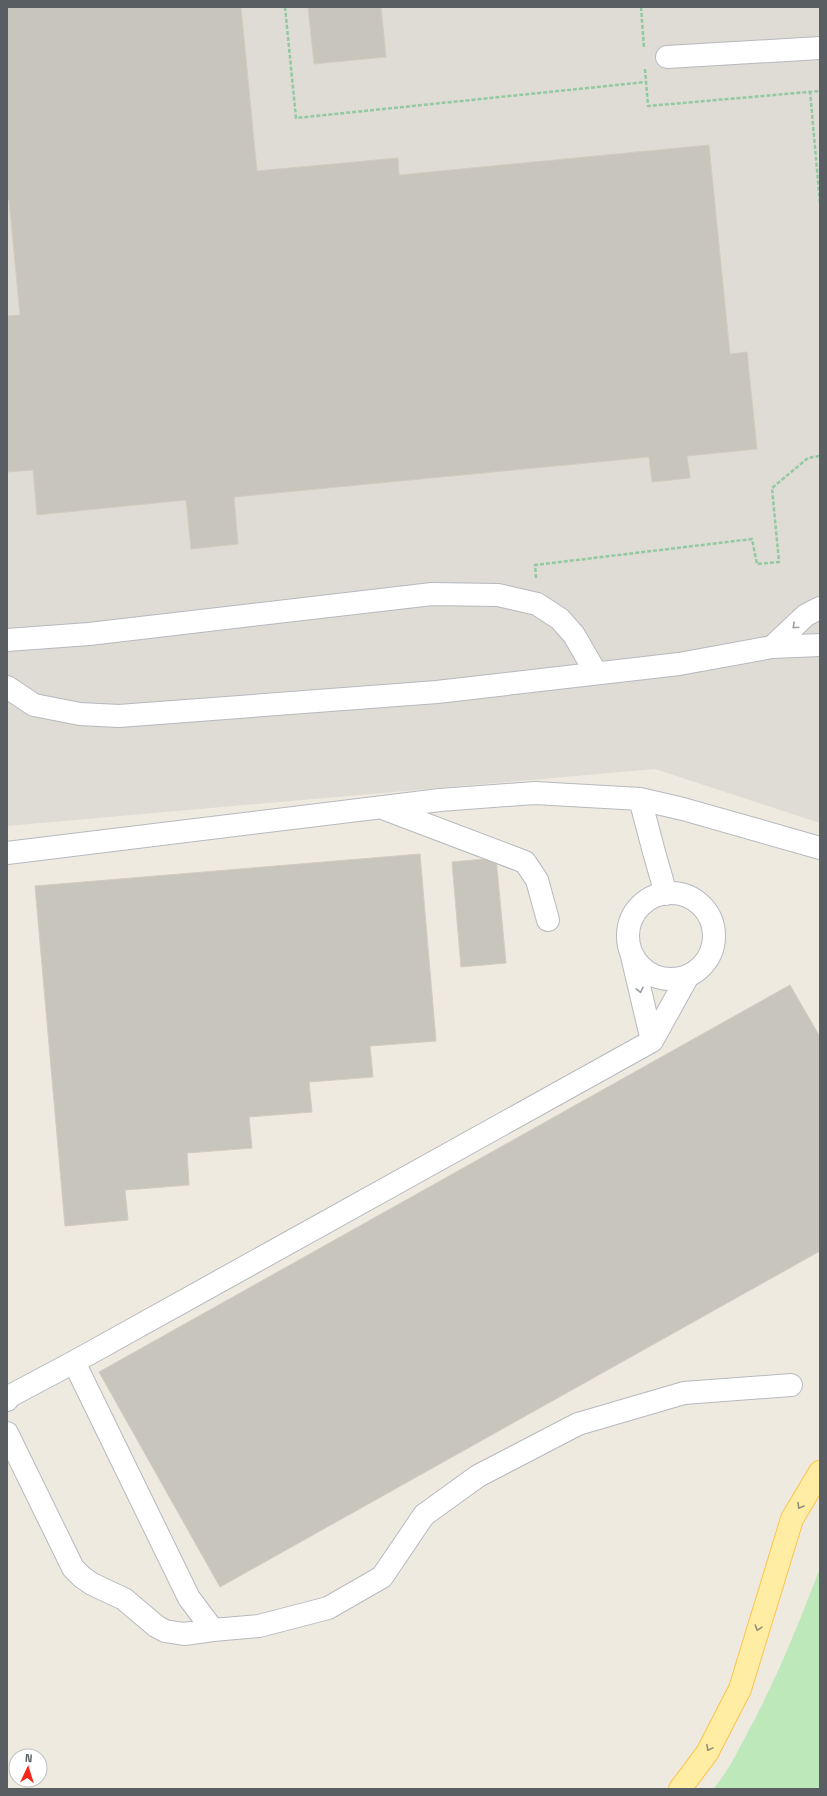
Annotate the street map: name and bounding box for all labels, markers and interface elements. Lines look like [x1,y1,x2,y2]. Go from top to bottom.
one-way arrow [792,621,800,629]
one-way arrow [635,986,643,993]
one-way arrow [798,1502,805,1509]
one-way arrow [754,1624,763,1631]
one-way arrow [707,1744,714,1751]
north arrow [8,1748,48,1788]
text: N [25,1751,33,1765]

